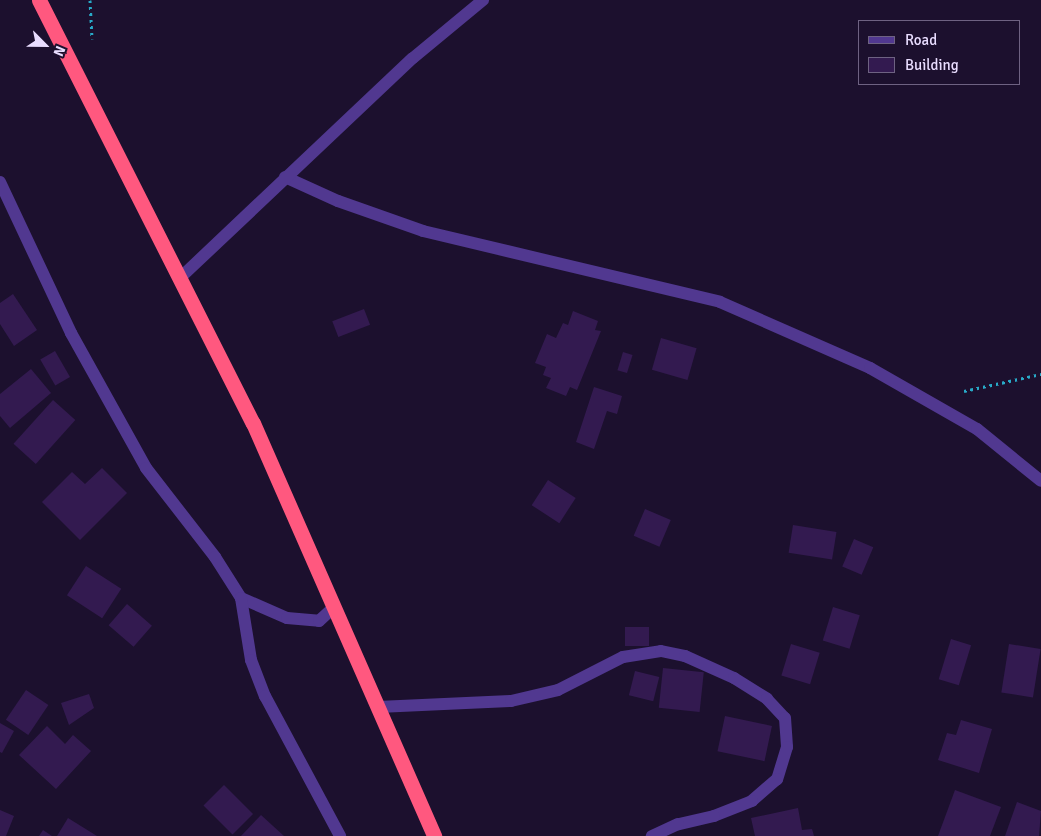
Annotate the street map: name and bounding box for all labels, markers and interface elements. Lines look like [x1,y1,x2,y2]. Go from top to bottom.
north arrow [20,20,70,70]
legend [858,20,1021,85]
text: Road [905,31,937,49]
text: N [50,43,69,59]
text: Building [905,56,959,74]

